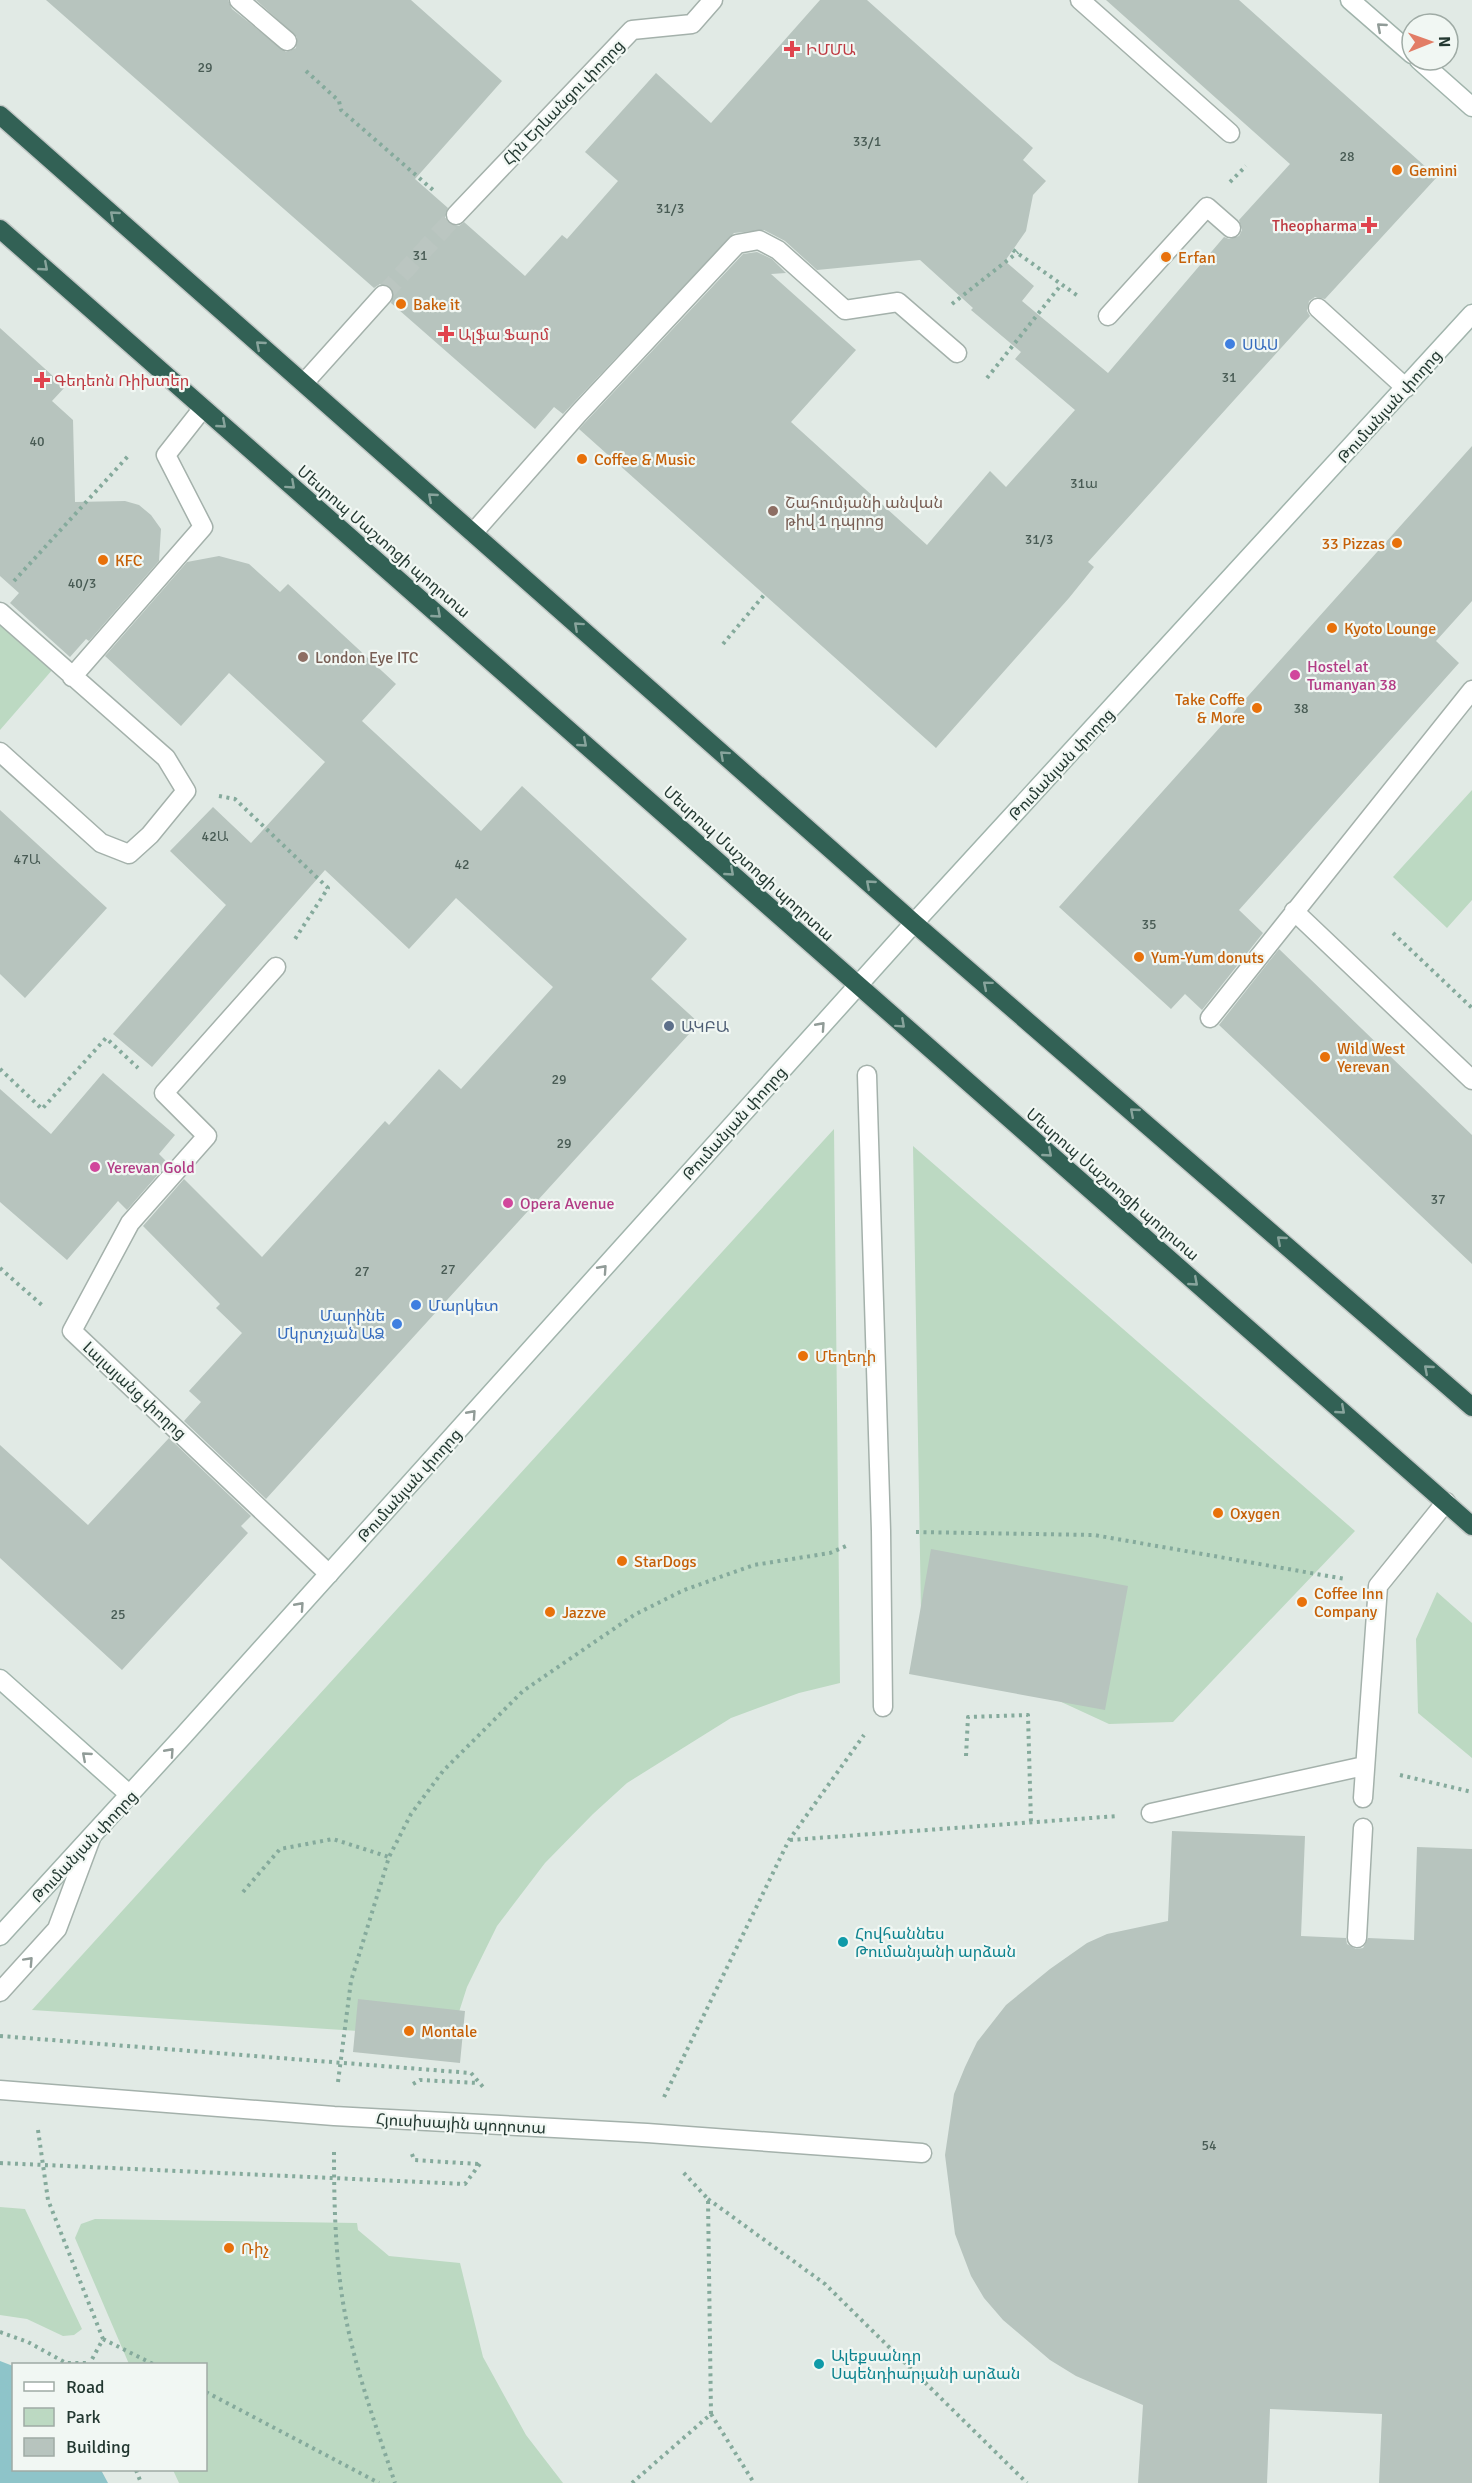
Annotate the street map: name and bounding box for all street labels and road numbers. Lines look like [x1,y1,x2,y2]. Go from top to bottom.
street label: Հին Երևանցու փողոց [499,36,629,170]
street label: Թումանյան փողոց [1333,346,1446,468]
street label: Մեսրոպ Մաշտոցի պողոտա [293,461,474,622]
street label: Թումանյան փողոց [1005,704,1119,825]
street label: Մեսրոպ Մաշտոցի պողոտա [659,782,838,946]
street label: Թումանյան փողոց [678,1063,791,1185]
street label: Մեսրոպ Մաշտոցի պողոտա [1022,1104,1203,1265]
street label: Լալայանց փողոց [78,1337,190,1444]
street label: Թումանյան փողոց [353,1425,466,1547]
street label: Թումանյան փողոց [28,1786,142,1907]
street label: Հյուսիսային պողոտա [375,2110,546,2138]

